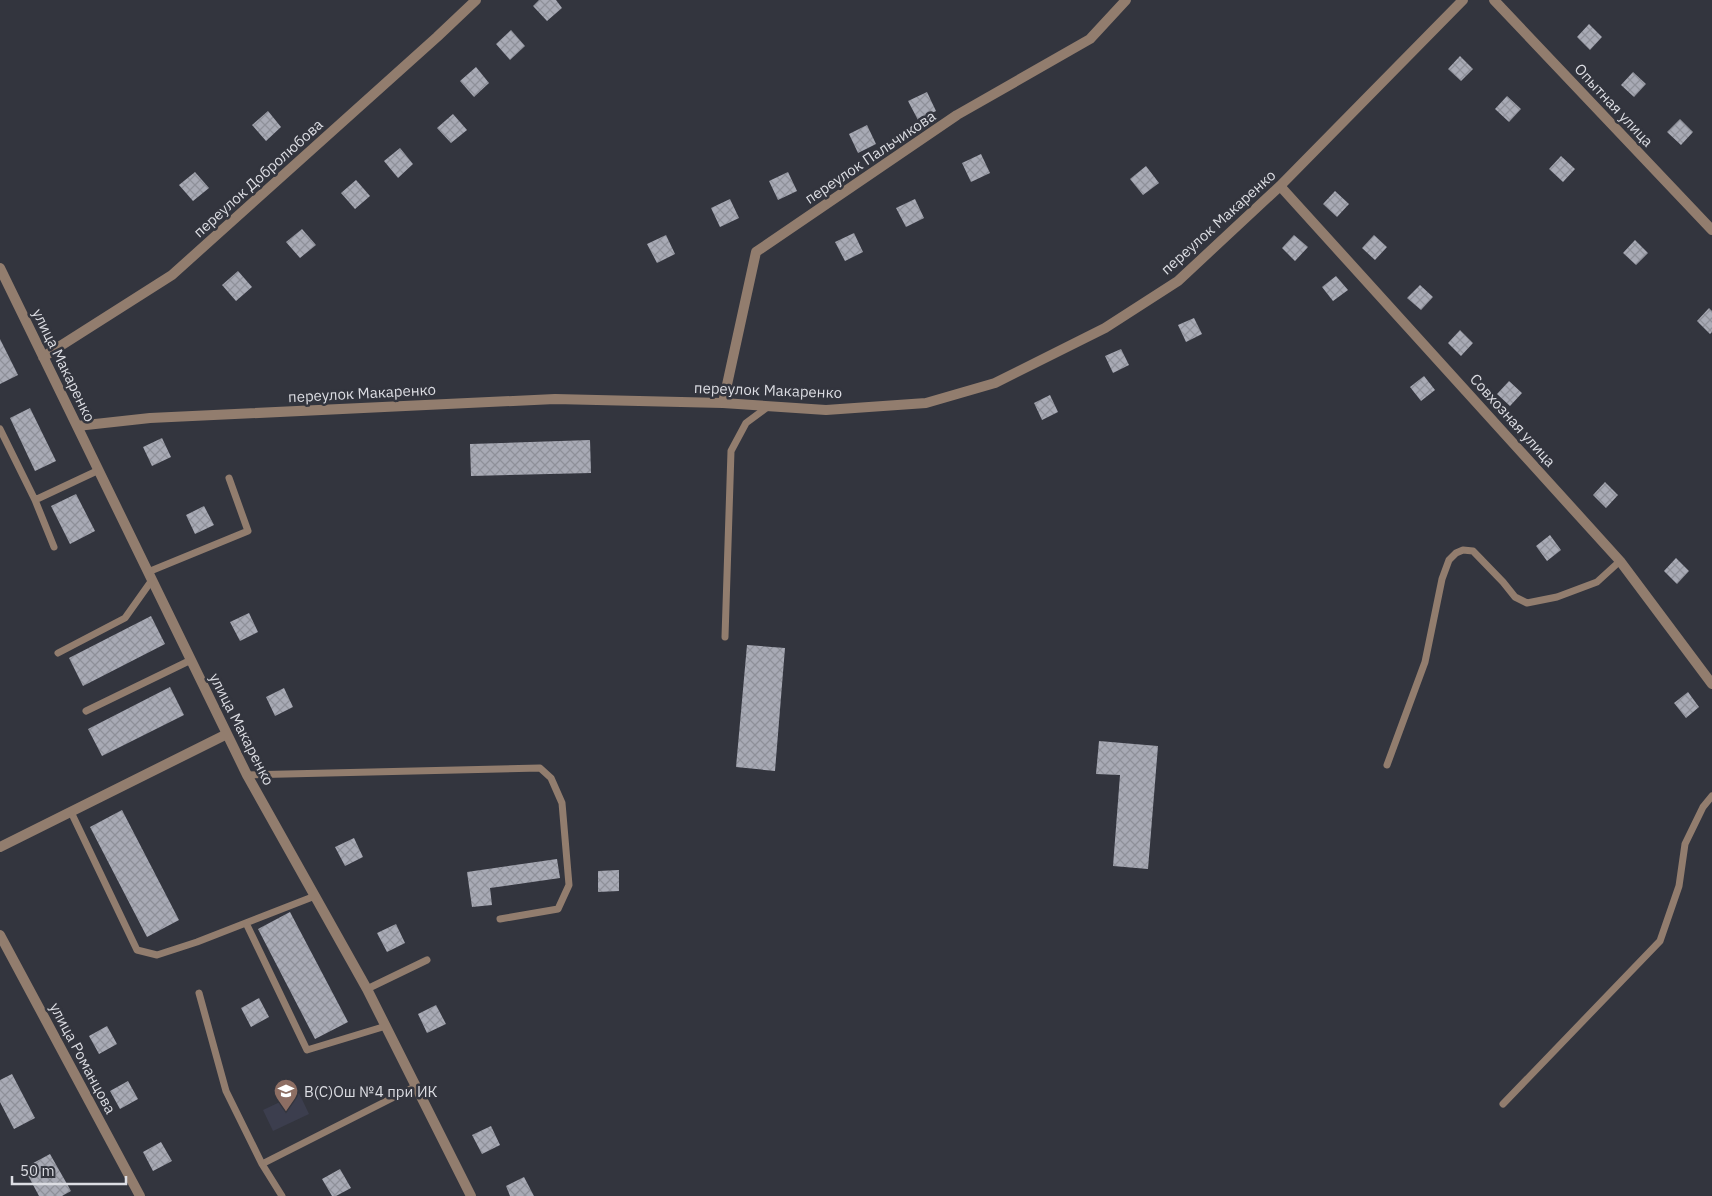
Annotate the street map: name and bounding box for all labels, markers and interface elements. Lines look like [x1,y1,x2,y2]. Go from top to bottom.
street label: Опытная улица [1571,59,1657,151]
street label: переулок Пальчикова [801,106,939,208]
street label: переулок Добролюбова [189,115,327,241]
street label: переулок Макаренко [1157,165,1279,279]
street label: улица Макаренко [28,305,100,425]
street label: Совхозная улица [1466,369,1560,471]
street label: переулок Макаренко [694,378,842,402]
street label: переулок Макаренко [288,380,436,406]
street label: улица Макаренко [205,670,279,788]
street label: улица Романцова [46,999,120,1117]
school or university icon: В(С)Ош №4 при ИК [273,1078,299,1112]
place label: В(С)Ош №4 при ИК [304,1082,437,1101]
scale bar [12,1154,126,1186]
text: 50 m [20,1161,55,1180]

